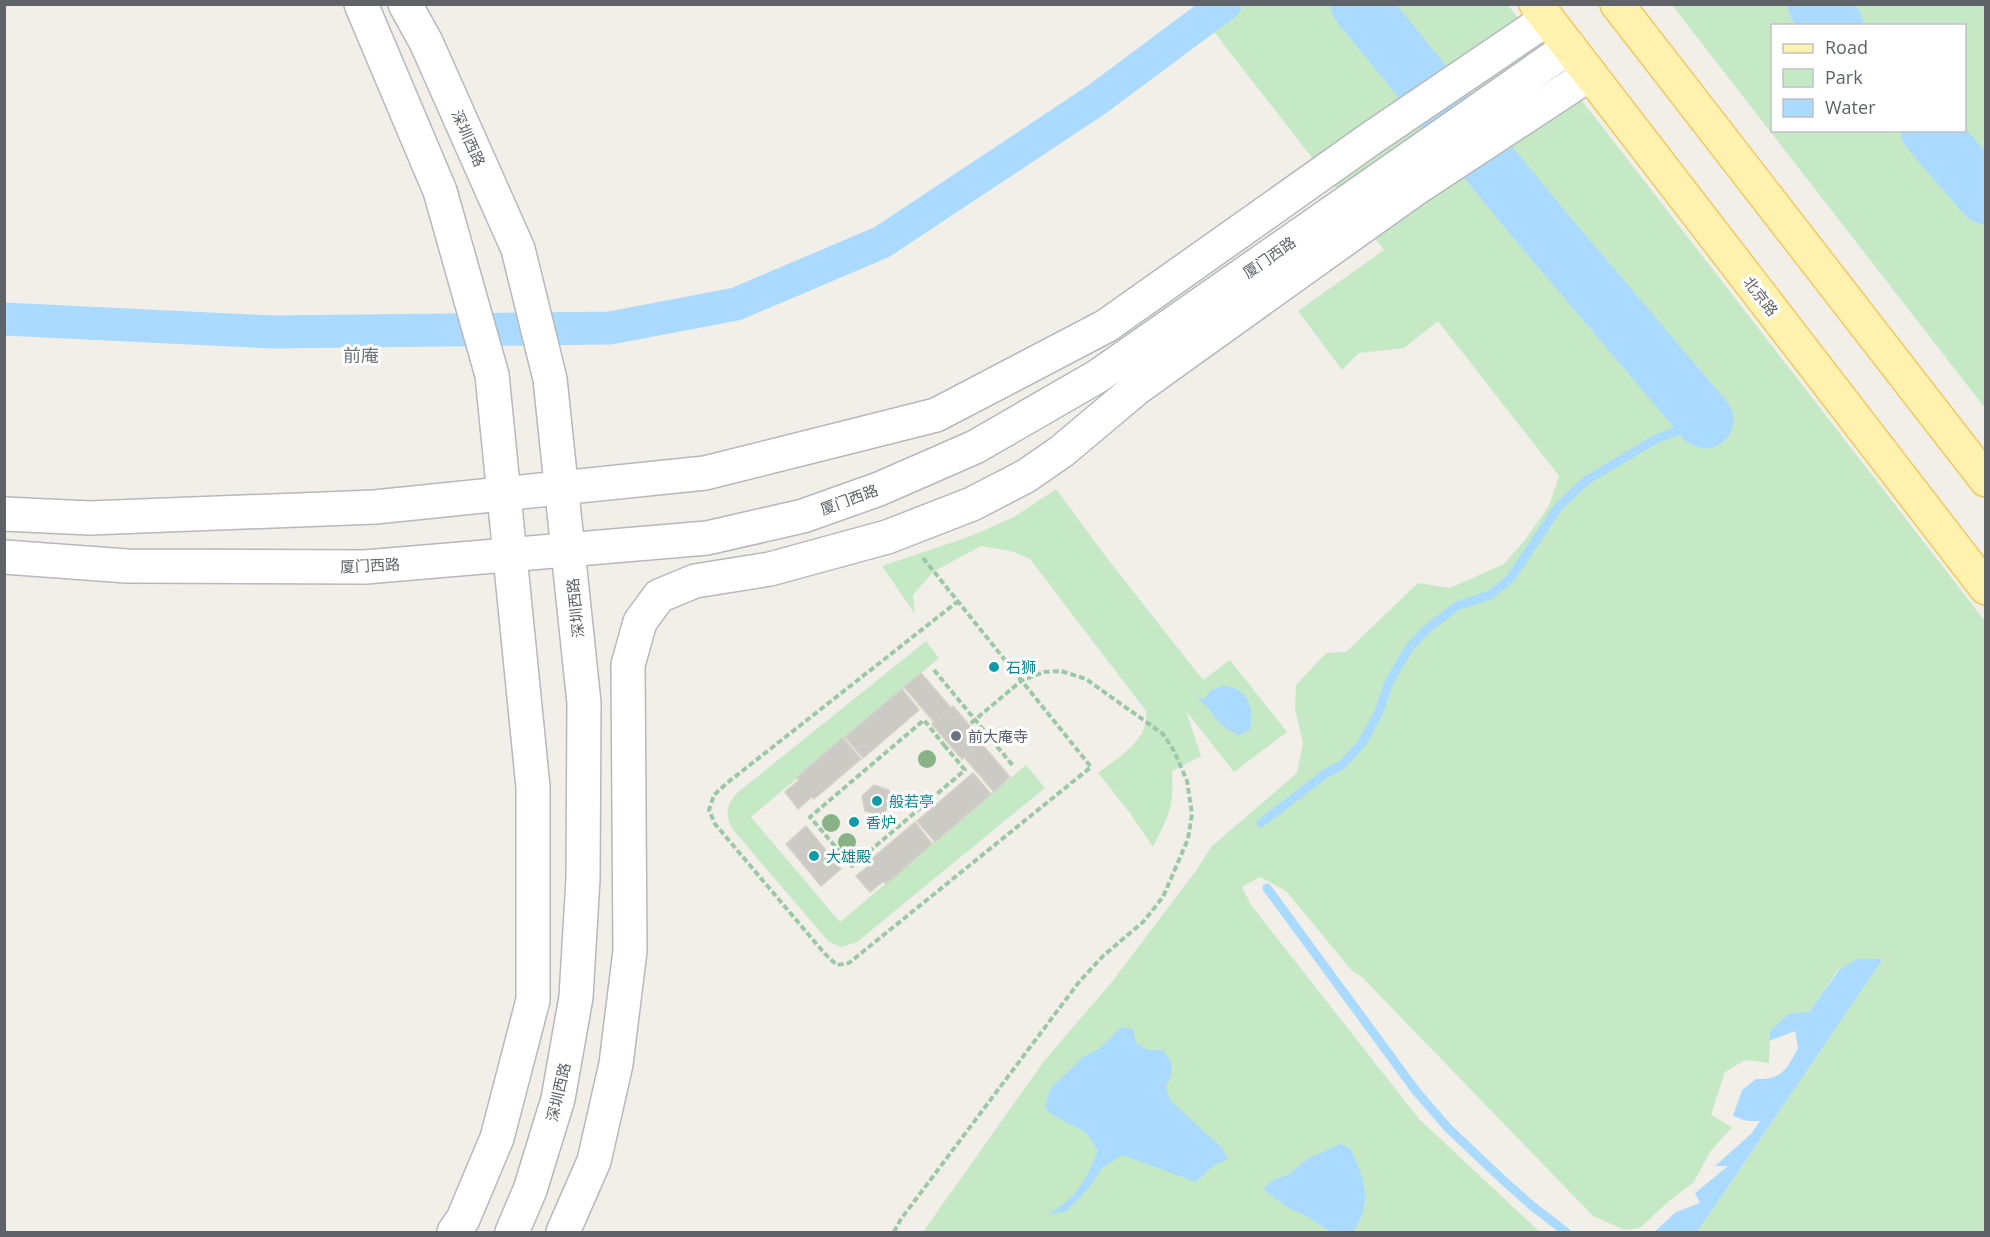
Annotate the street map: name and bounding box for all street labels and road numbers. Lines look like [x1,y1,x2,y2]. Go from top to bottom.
street label: 深圳西路 [448,107,490,169]
street label: 厦门西路 [1239,232,1299,282]
street label: 北京路 [1739,272,1783,320]
street label: 厦门西路 [817,479,881,519]
street label: 厦门西路 [340,553,400,577]
street label: 深圳西路 [562,577,588,639]
street label: 深圳西路 [542,1061,574,1123]

